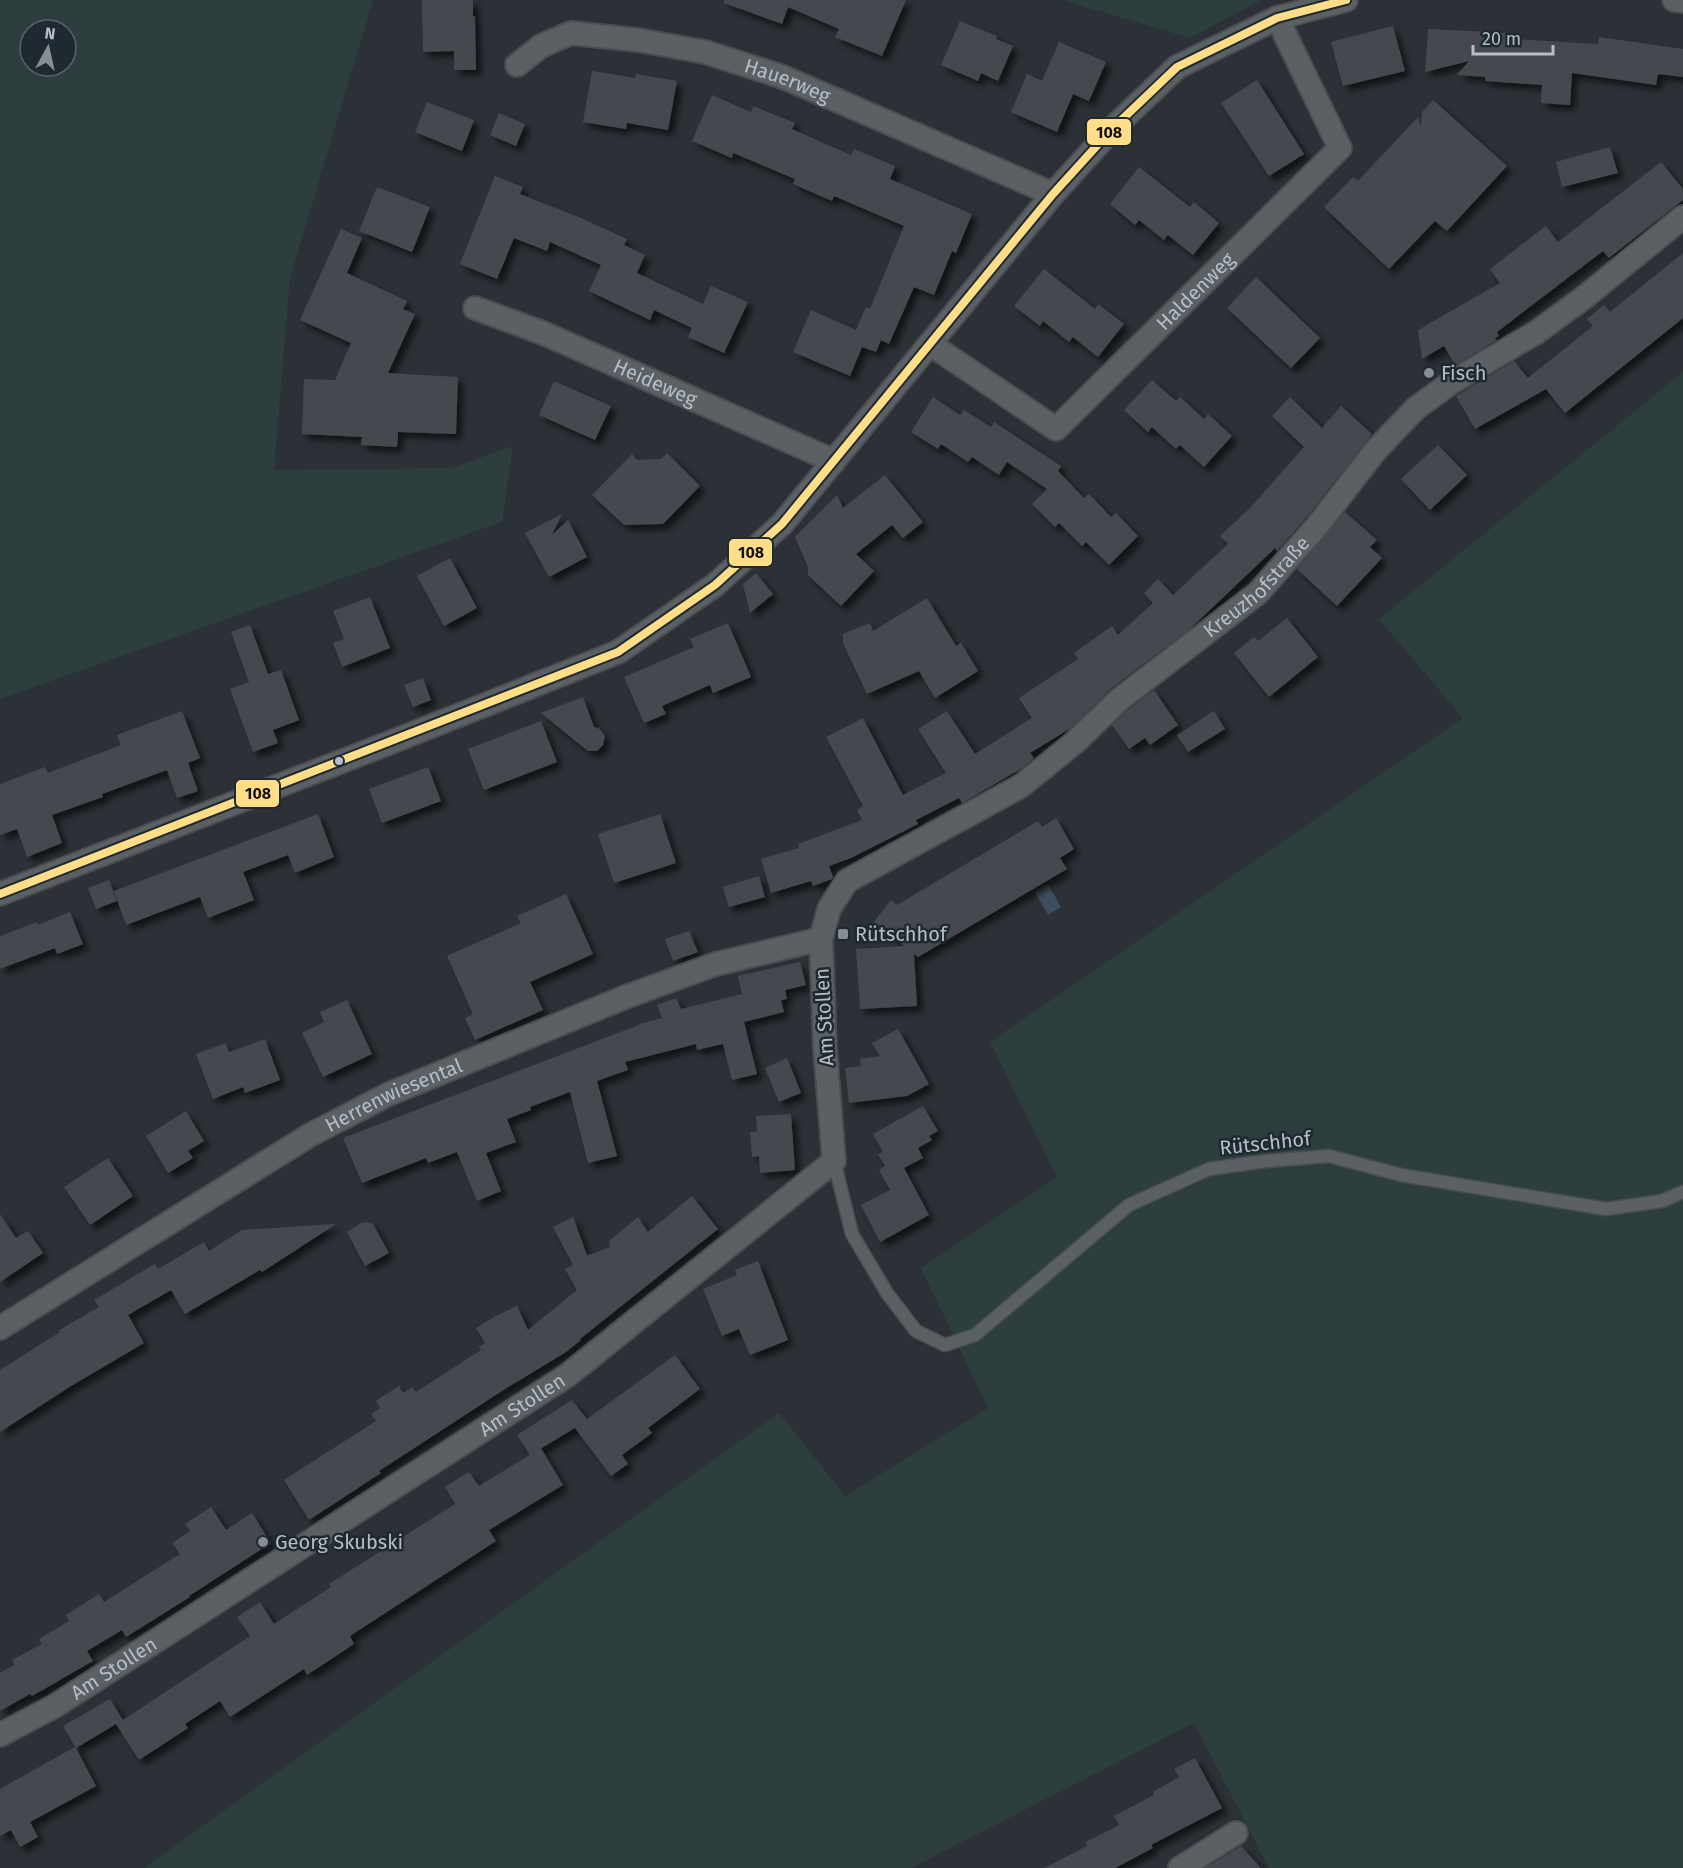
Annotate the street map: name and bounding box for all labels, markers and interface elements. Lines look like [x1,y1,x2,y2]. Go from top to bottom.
north arrow [18,18,78,78]
scale bar [1473,18,1552,56]
text: N [43,23,57,44]
text: 20 m [1482,28,1521,50]
street label: Hauerweg [741,53,835,108]
line badge: 108 [1086,118,1132,146]
text: 108 [1096,123,1122,142]
street label: Haldenweg [1151,247,1240,335]
street label: Heideweg [610,354,701,411]
place label: Fisch [1441,361,1486,385]
marker: Fisch [1422,366,1436,380]
street label: Kreuzhofstraße [1199,531,1314,643]
line badge: 108 [728,538,773,567]
text: 108 [738,543,764,562]
unlabelled marker [333,755,345,767]
line badge: 108 [235,779,280,808]
text: 108 [245,784,271,803]
place label: Rütschhof [855,922,948,946]
marker: Rütschhof [836,927,850,941]
street label: Am Stollen [809,968,839,1066]
street label: Herrenwiesental [321,1053,466,1137]
street label: Rütschhof [1218,1126,1313,1160]
street label: Am Stollen [474,1368,570,1441]
place label: Georg Skubski [275,1530,403,1554]
marker: Georg Skubski [256,1535,270,1549]
street label: Am Stollen [66,1632,161,1705]

